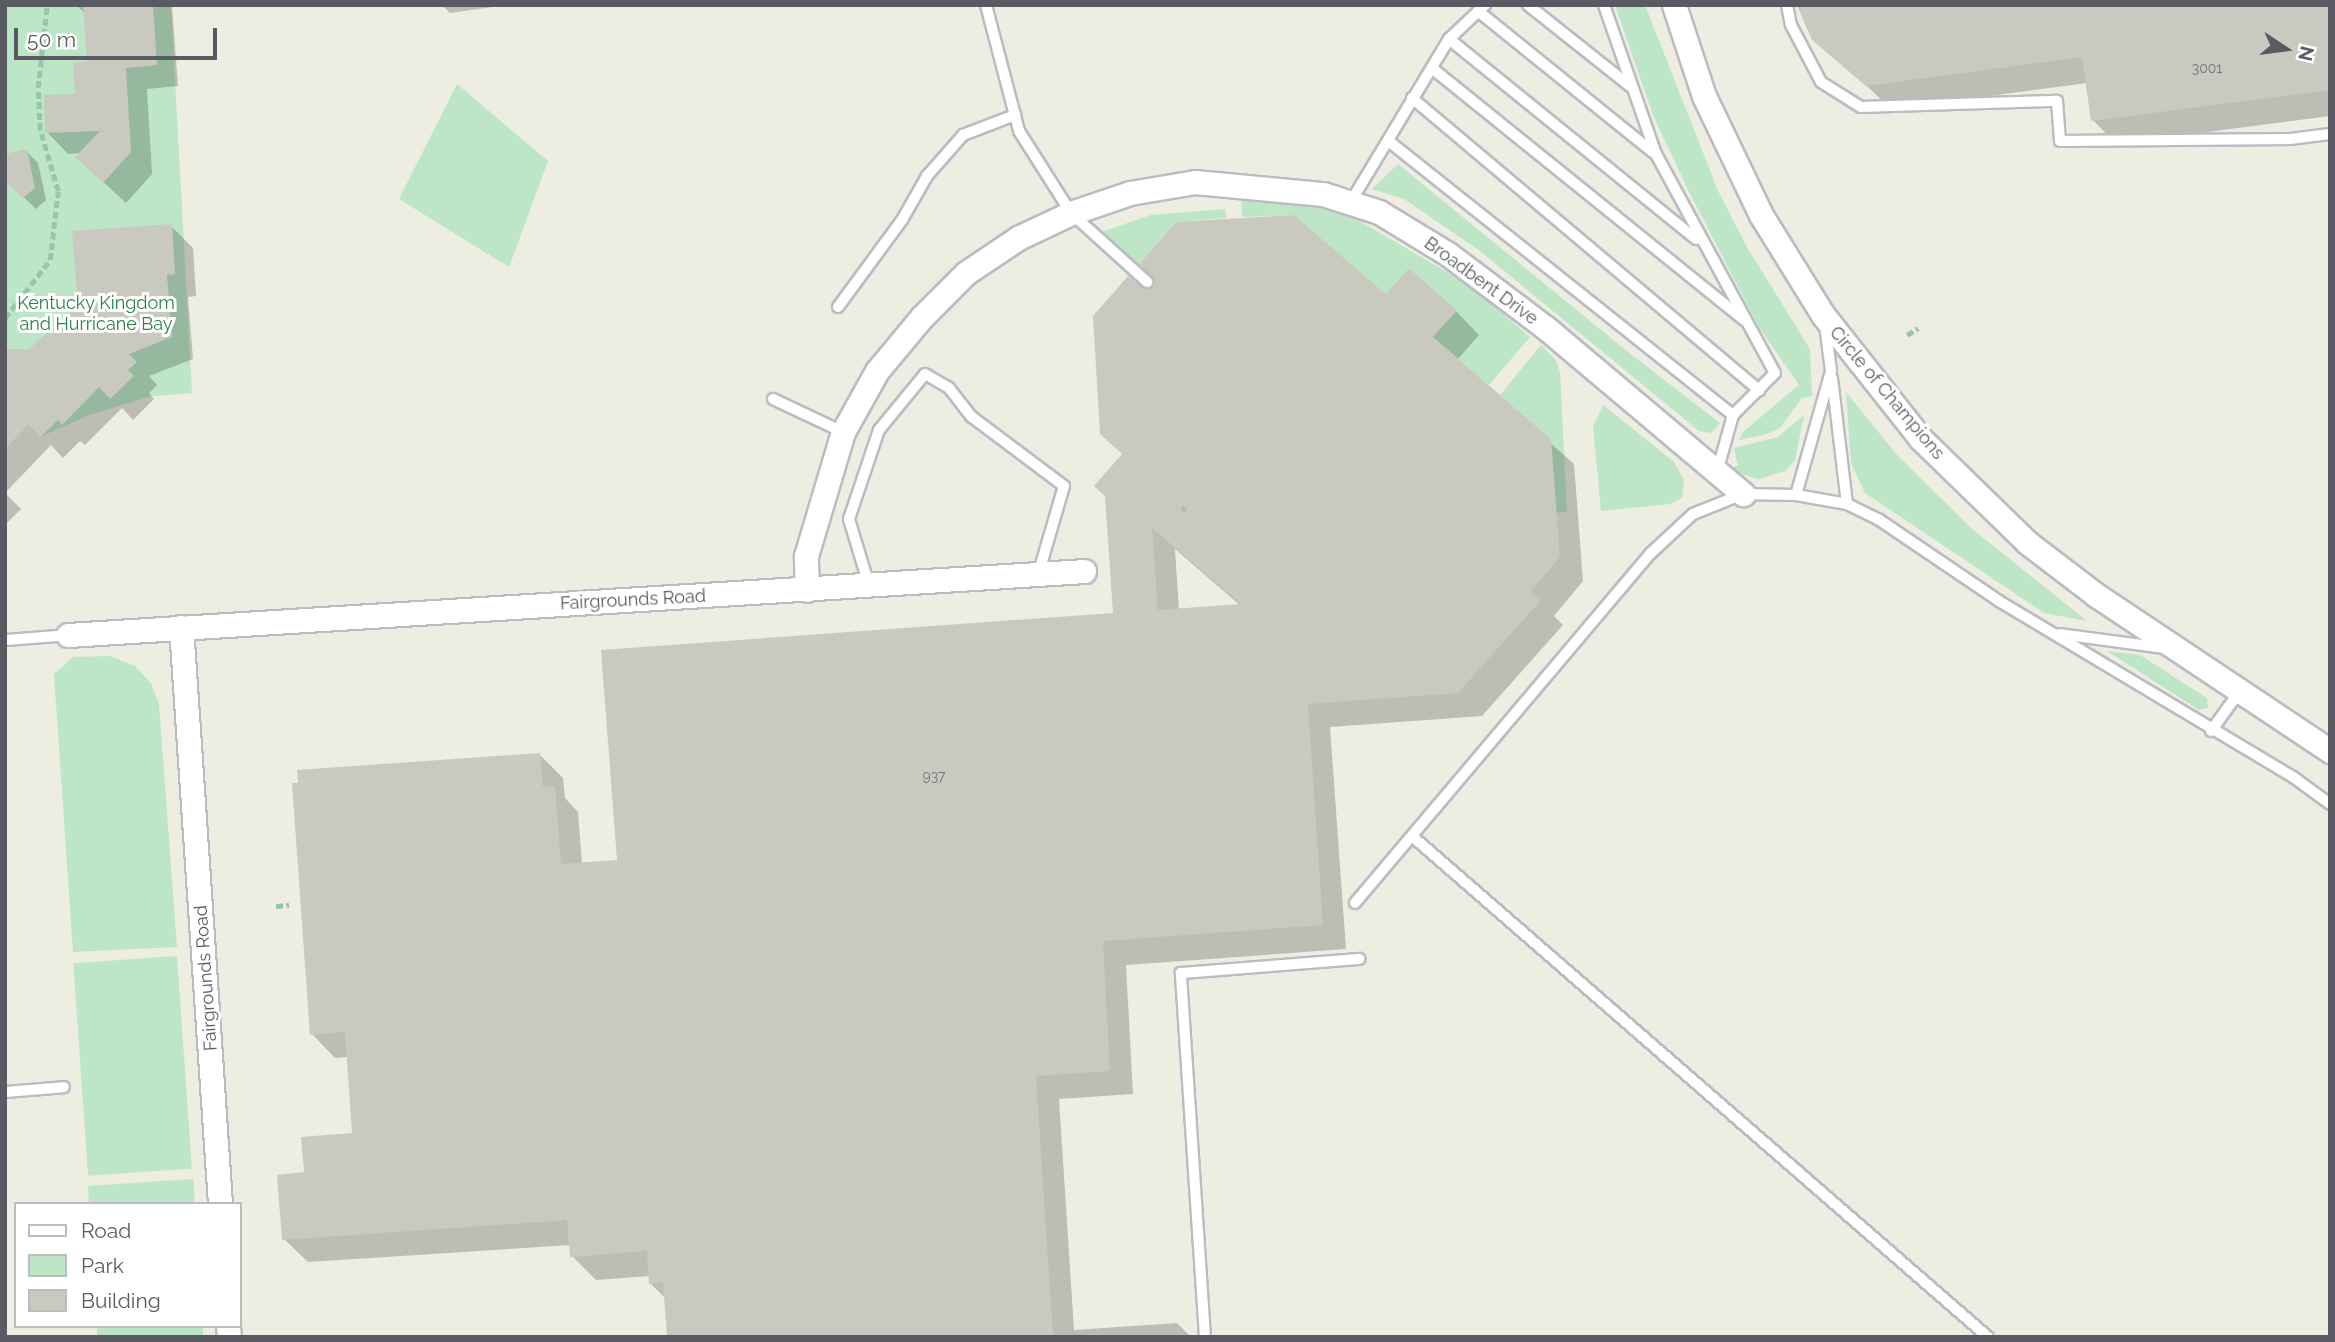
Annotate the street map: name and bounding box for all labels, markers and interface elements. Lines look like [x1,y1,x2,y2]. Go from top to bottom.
scale bar [18,14,220,58]
north arrow [2251,14,2321,84]
text: 50 m [27,27,76,52]
text: N [2294,44,2319,63]
house number: 3001 [2192,60,2222,76]
street label: Broadbent Drive [1420,232,1542,330]
park label: Kentucky Kingdom and Hurricane Bay [17,293,175,336]
street label: Circle of Champions [1825,322,1949,464]
street label: Fairgrounds Road [560,585,706,615]
house number: 937 [922,768,946,784]
street label: Fairgrounds Road [190,904,222,1052]
legend [14,1202,242,1328]
text: Road [81,1218,131,1243]
text: Park [81,1253,124,1278]
text: Building [81,1288,161,1313]

